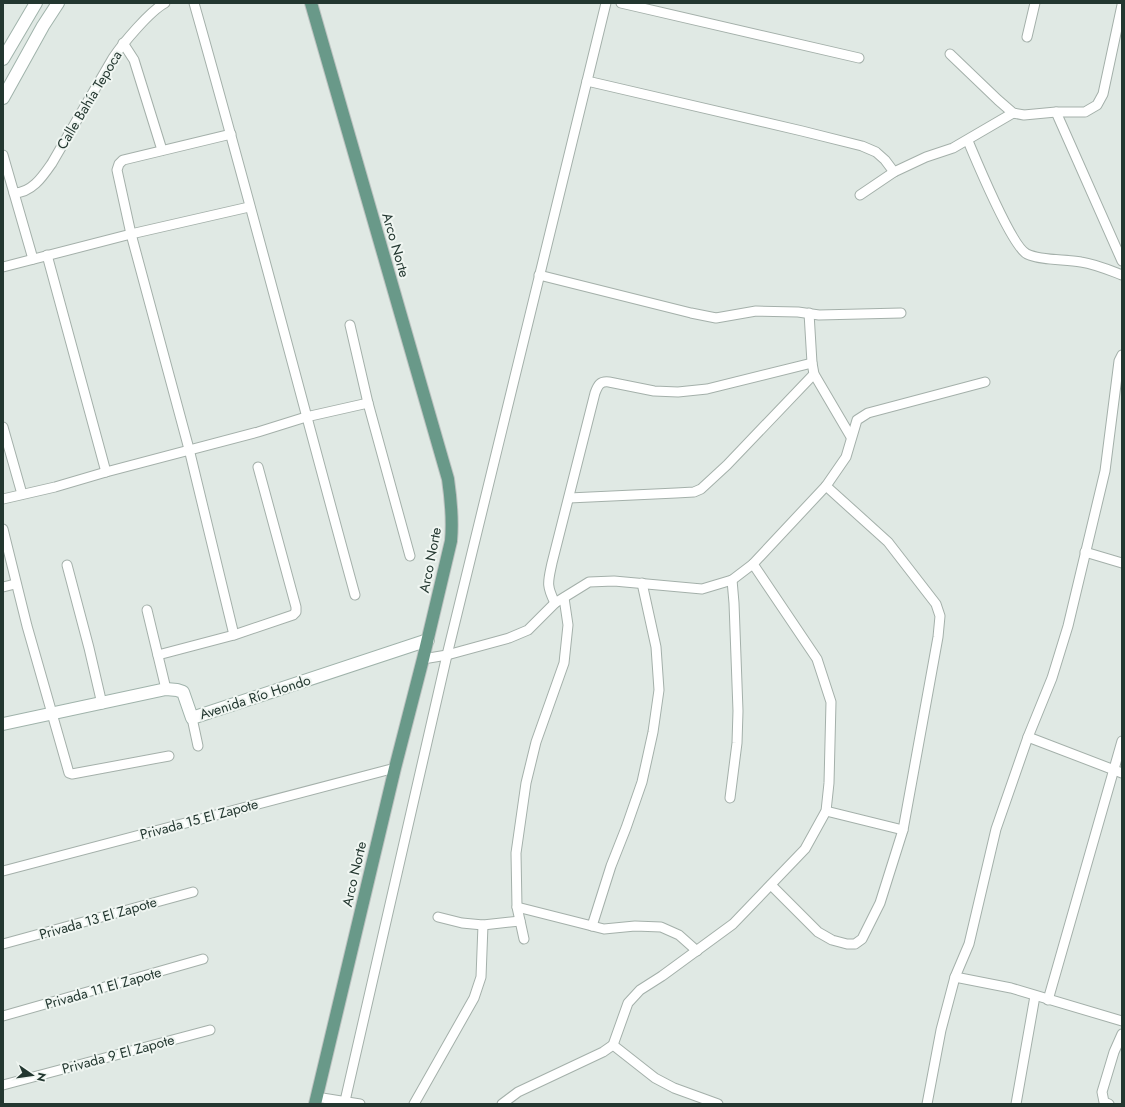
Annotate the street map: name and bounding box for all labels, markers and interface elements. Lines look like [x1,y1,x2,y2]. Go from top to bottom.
street label: Calle Bahía Tepoca [52,47,126,153]
street label: Arco Norte [377,210,415,280]
street label: Arco Norte [414,526,446,594]
street label: Avenida Río Hondo [197,670,313,724]
street label: Privada 15 El Zapote [138,794,260,844]
street label: Arco Norte [337,839,371,909]
street label: Privada 13 El Zapote [37,892,159,944]
street label: Privada 11 El Zapote [43,962,163,1014]
street label: Privada 9 El Zapote [60,1029,176,1079]
north arrow [12,1055,52,1095]
text: N [33,1071,51,1083]

